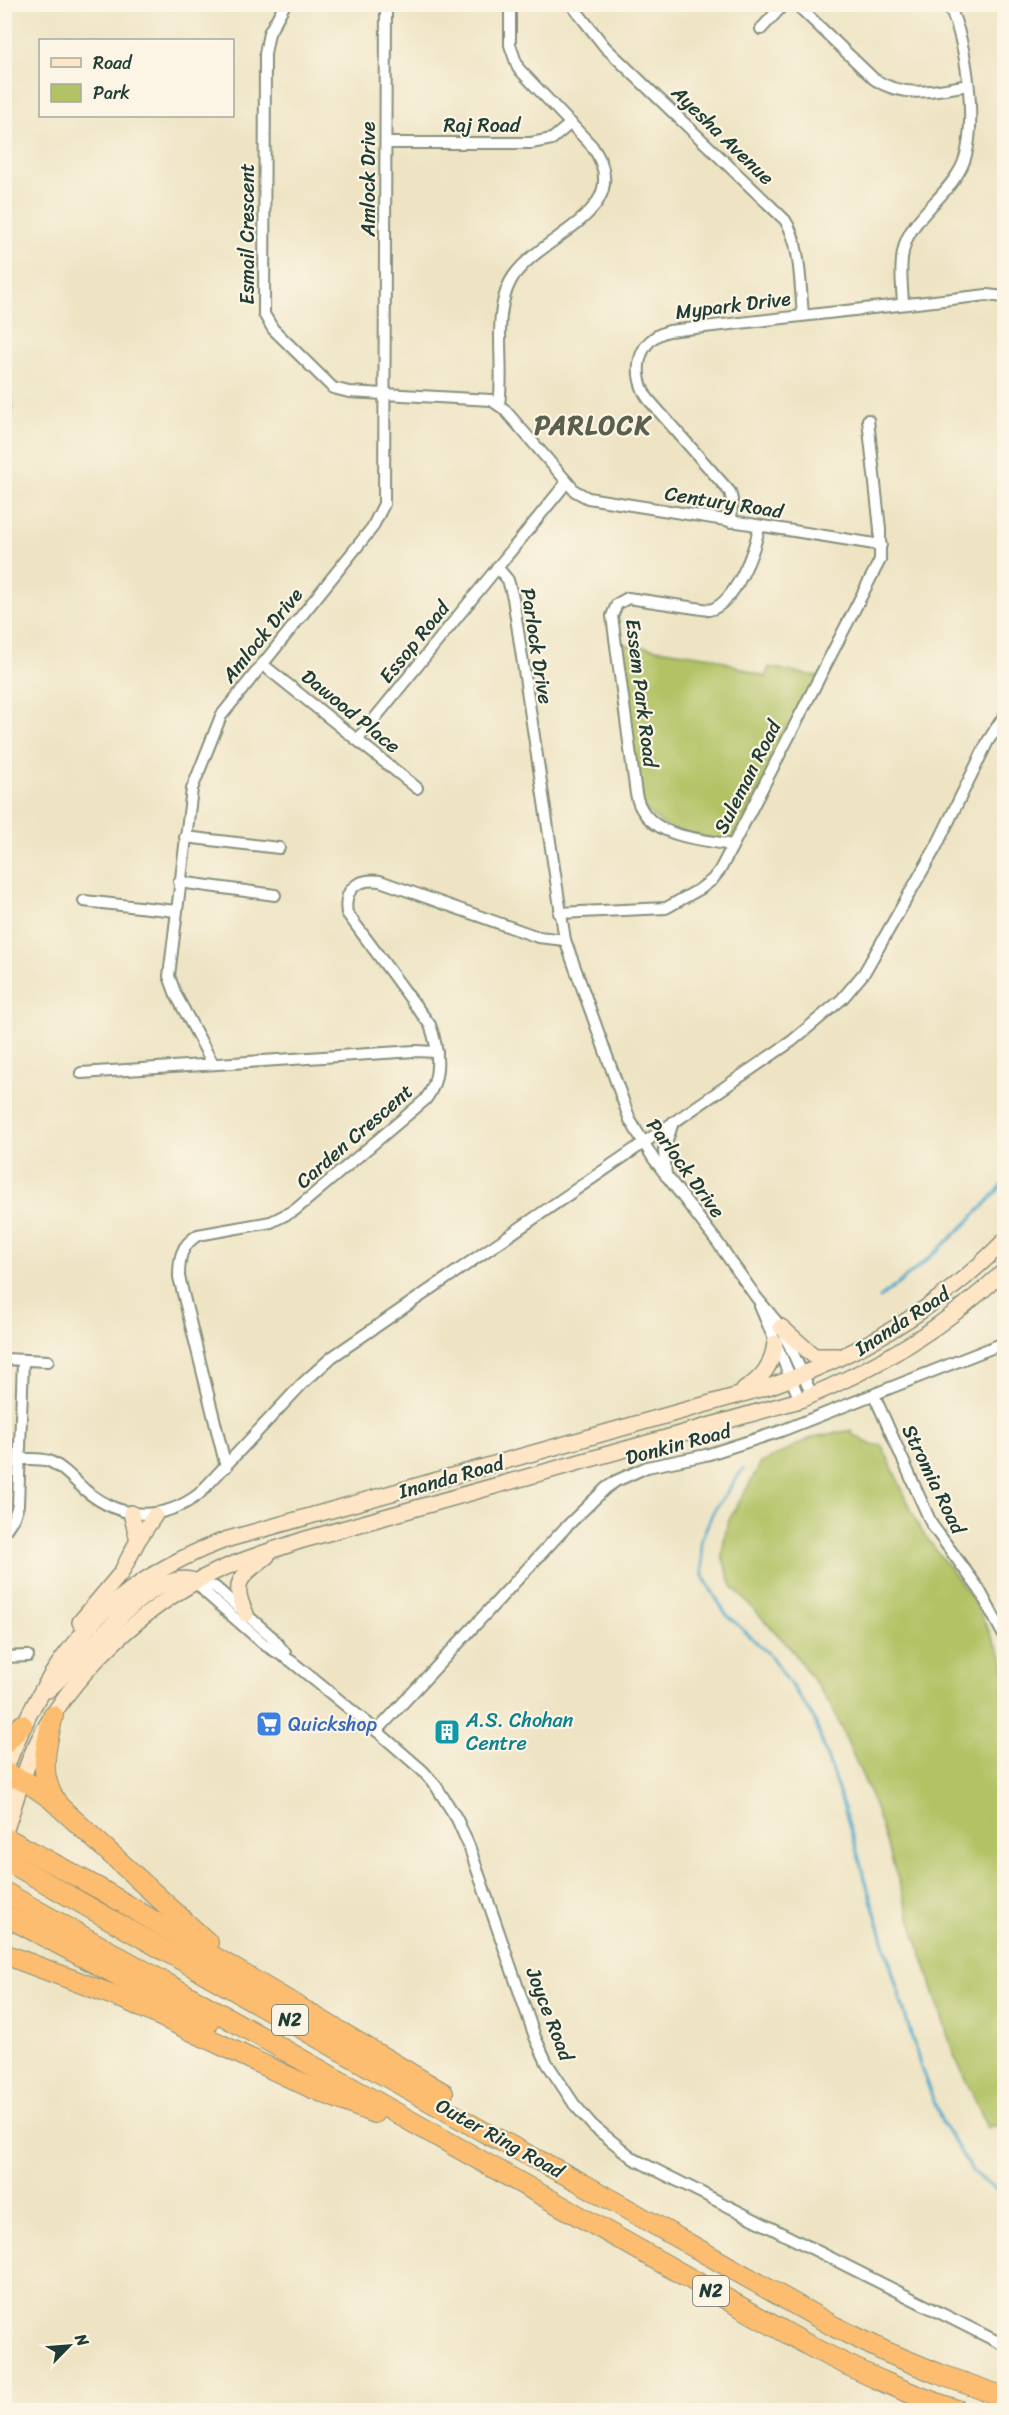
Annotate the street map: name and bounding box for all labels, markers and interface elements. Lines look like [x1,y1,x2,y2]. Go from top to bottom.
legend [39,39,234,117]
text: Road [93,47,133,79]
street label: Ayesha Avenue [662,76,782,194]
text: Park [93,77,130,109]
street label: Raj Road [444,108,522,143]
street label: Amlock Drive [351,121,386,237]
street label: Esmail Crescent [230,163,265,305]
street label: Mypark Drive [673,281,793,330]
district label: PARLOCK [534,402,653,448]
street label: Century Road [662,476,787,529]
street label: Amlock Drive [212,579,312,692]
street label: Parlock Drive [510,585,563,707]
street label: Essop Road [370,592,460,692]
street label: Essem Park Road [615,617,668,771]
street label: Dawood Place [293,660,408,763]
street label: Suleman Road [704,713,792,840]
street label: Carden Crescent [287,1075,421,1198]
street label: Parlock Drive [637,1111,734,1226]
street label: Inanda Road [847,1277,958,1366]
street label: Donkin Road [622,1413,736,1475]
street label: Stromia Road [892,1418,976,1542]
street label: Inanda Road [393,1445,509,1509]
place label: A.S. Chohan Centre [465,1703,574,1761]
place label: Quickshop [288,1707,377,1742]
supermarket icon: Quickshop [254,1709,284,1739]
building icon: A.S. Chohan Centre [432,1717,462,1747]
street label: Joyce Road [515,1961,584,2068]
road number: N2 [272,2005,308,2035]
street label: Outer Ring Road [429,2089,572,2189]
road number: N2 [693,2276,729,2306]
north arrow [39,2316,99,2376]
text: N [66,2328,98,2352]

